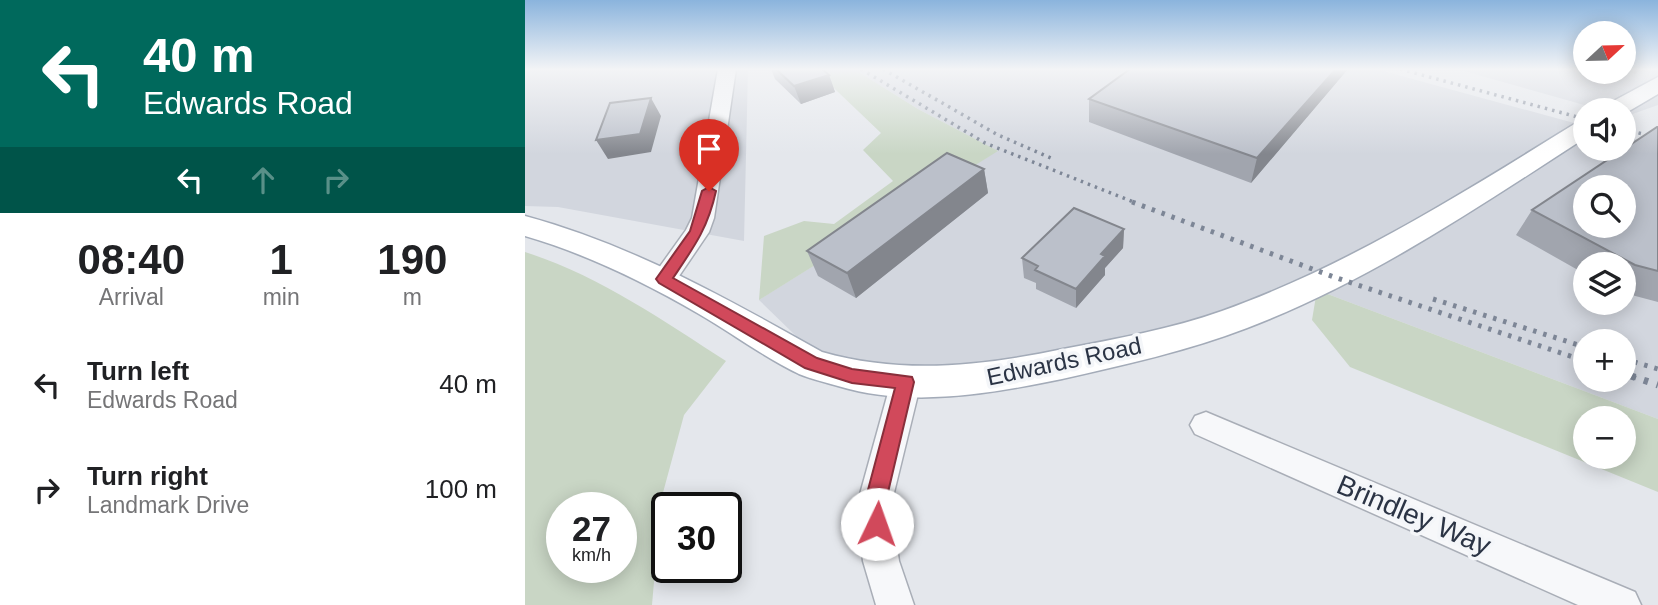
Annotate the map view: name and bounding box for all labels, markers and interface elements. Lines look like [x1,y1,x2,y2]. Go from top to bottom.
north arrow [1573,21,1636,84]
map controls [1573,21,1636,469]
icon: left [28,28,119,119]
text: 40 m [143,28,255,82]
text: Edwards Road [143,85,353,121]
button: sound [1573,98,1636,161]
pin [679,119,739,191]
icon: arrive [690,130,728,168]
icon: left [171,161,209,199]
icon: ahead [244,161,282,199]
icon: right [317,161,355,199]
button: search [1573,175,1636,238]
text: 08:40 [78,236,185,283]
text: 1 [269,236,293,283]
text: 190 [377,236,447,283]
button: layers [1573,252,1636,315]
text: Arrival [99,284,164,310]
text: min [263,284,300,310]
text: m [403,284,422,310]
button: + [1573,329,1636,392]
street label: Edwards Road [984,331,1144,391]
text: Turn left [87,356,189,386]
icon: left [28,366,66,404]
text: 40 m [439,369,497,399]
text: Edwards Road [87,387,238,413]
button: − [1573,406,1636,469]
text: Turn right [87,461,208,491]
street label: Brindley Way [1333,469,1495,561]
icon: right [28,471,66,509]
text: 100 m [425,474,497,504]
position arrow [840,487,914,561]
text: Landmark Drive [87,492,249,518]
speed limit sign: 30 [651,492,742,583]
text: 27 [572,509,611,548]
text: km/h [572,545,611,565]

